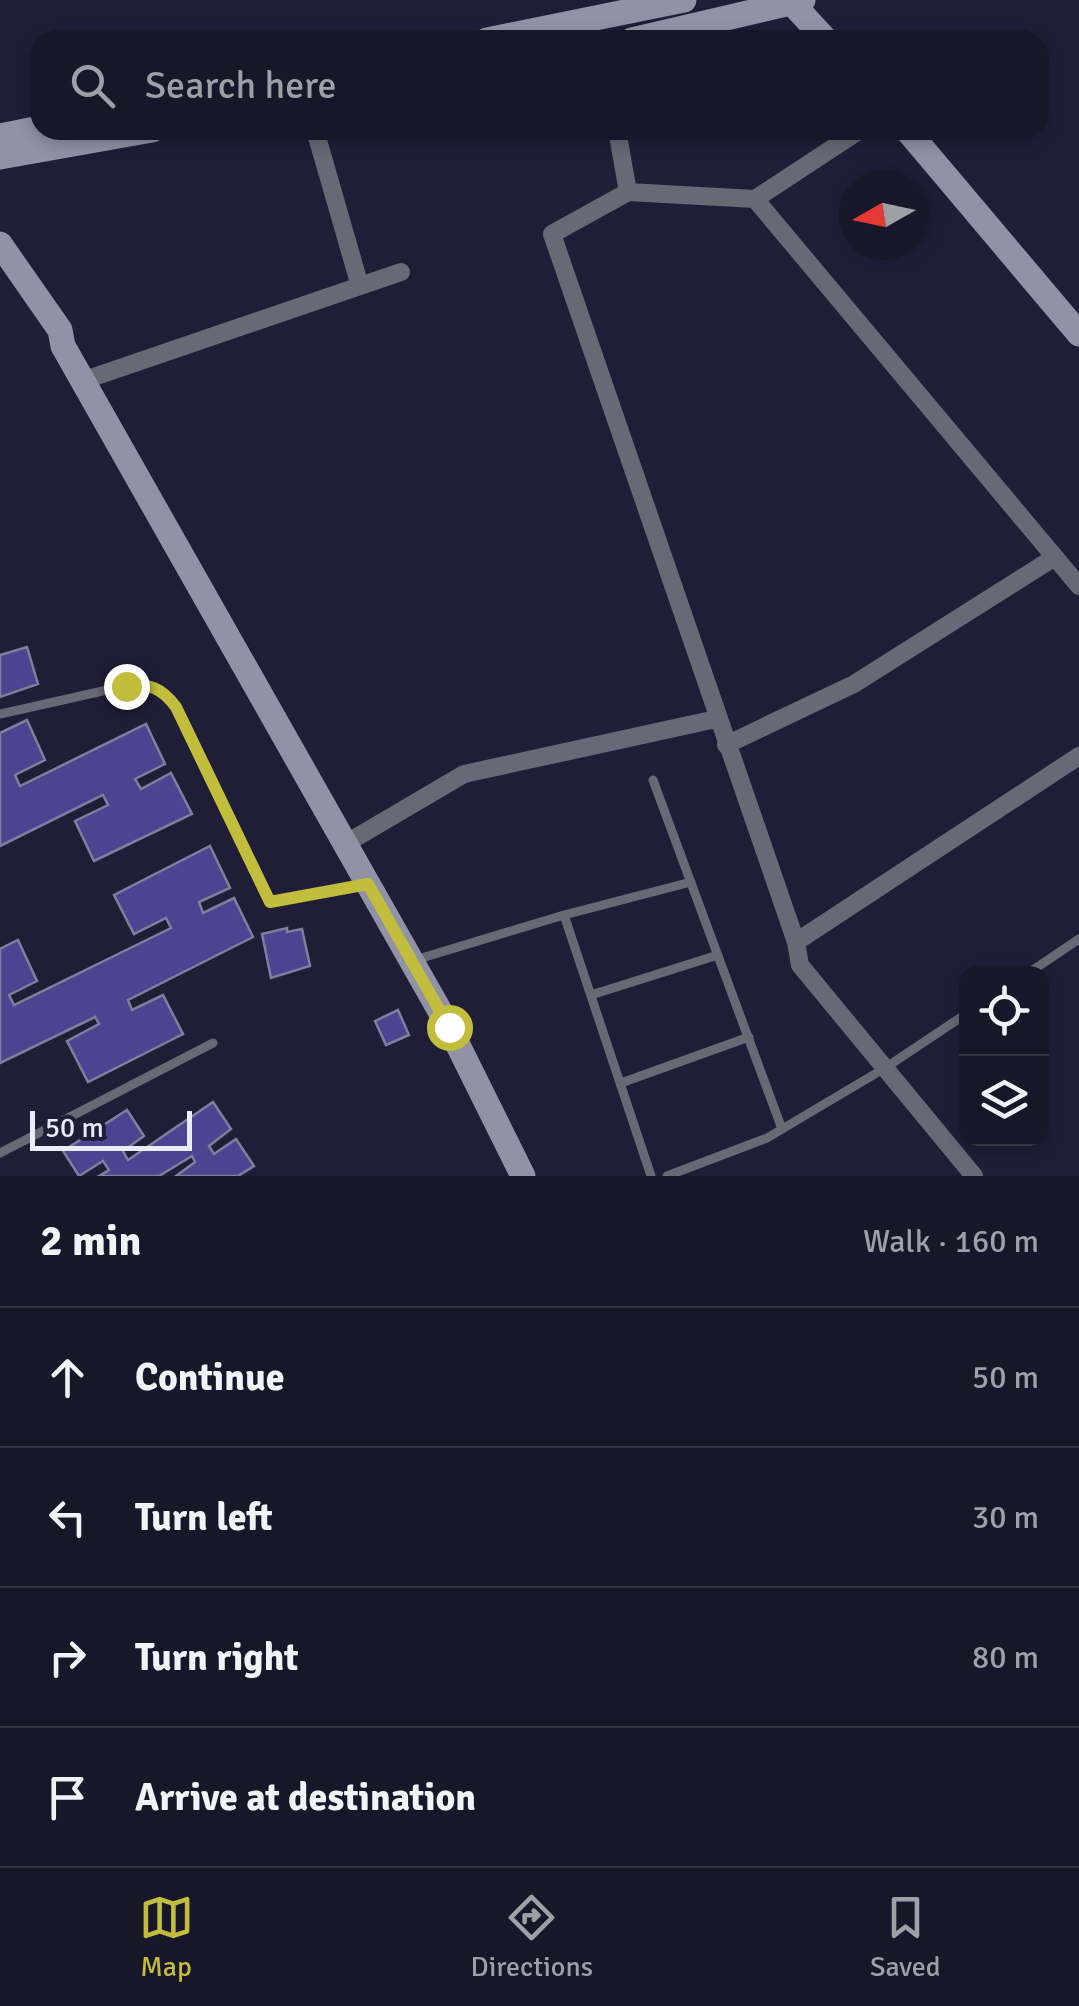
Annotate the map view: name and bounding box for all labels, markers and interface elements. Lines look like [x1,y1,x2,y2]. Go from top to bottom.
search box [30,30,1049,140]
icon: search [65,58,120,113]
text: Search here [145,62,337,109]
north arrow [839,170,929,260]
route end [104,664,150,710]
map controls [959,966,1049,1146]
button: locate [959,966,1049,1056]
route start [427,1005,473,1051]
button: layers [959,1056,1049,1146]
scale bar [30,1106,192,1150]
text: 50 m [45,1111,104,1145]
text: 2 min [40,1216,141,1267]
text: Walk · 160 m [863,1222,1039,1261]
icon: ahead [40,1350,95,1405]
text: Continue [135,1354,285,1401]
text: 50 m [972,1358,1039,1397]
icon: left [40,1490,95,1545]
text: Turn left [135,1494,273,1541]
text: 30 m [972,1498,1039,1537]
icon: right [40,1630,95,1685]
text: Turn right [135,1634,299,1681]
text: 80 m [972,1638,1039,1677]
icon: arrive [40,1770,95,1825]
text: Arrive at destination [135,1774,476,1821]
tab: Map [139,1890,194,1984]
tab: Directions [471,1890,593,1984]
tab: Saved [870,1890,940,1984]

